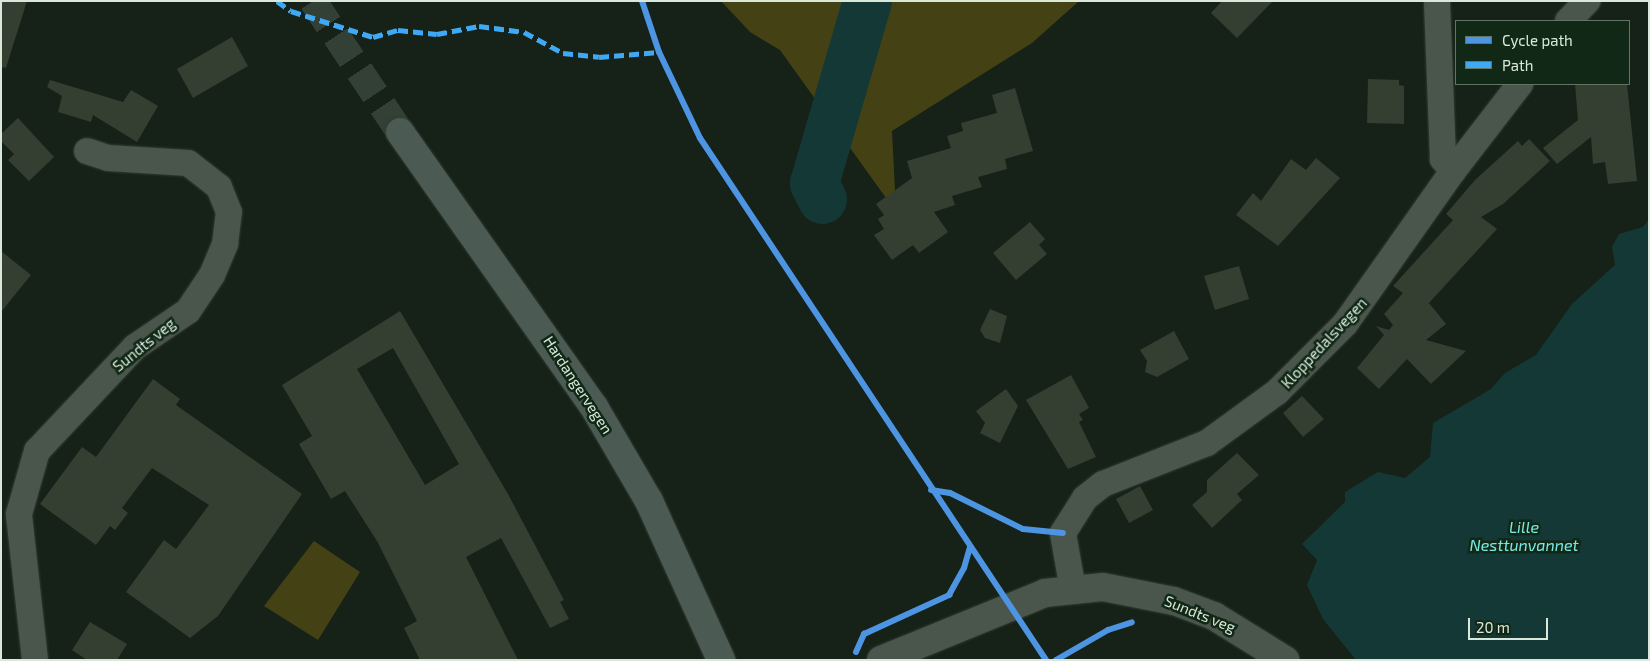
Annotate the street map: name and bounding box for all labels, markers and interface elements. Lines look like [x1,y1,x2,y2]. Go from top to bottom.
legend [1455,20,1630,85]
text: Cycle path [1502,31,1573,49]
text: Path [1502,56,1533,74]
street label: Kloppedalsvegen [1277,294,1371,392]
street label: Sundts veg [109,314,179,376]
street label: Hardangervegen [540,333,616,437]
water label: Lille Nesttunvannet [1469,517,1579,555]
street label: Sundts veg [1162,592,1238,636]
scale bar [1470,608,1550,640]
text: 20 m [1476,618,1510,636]

